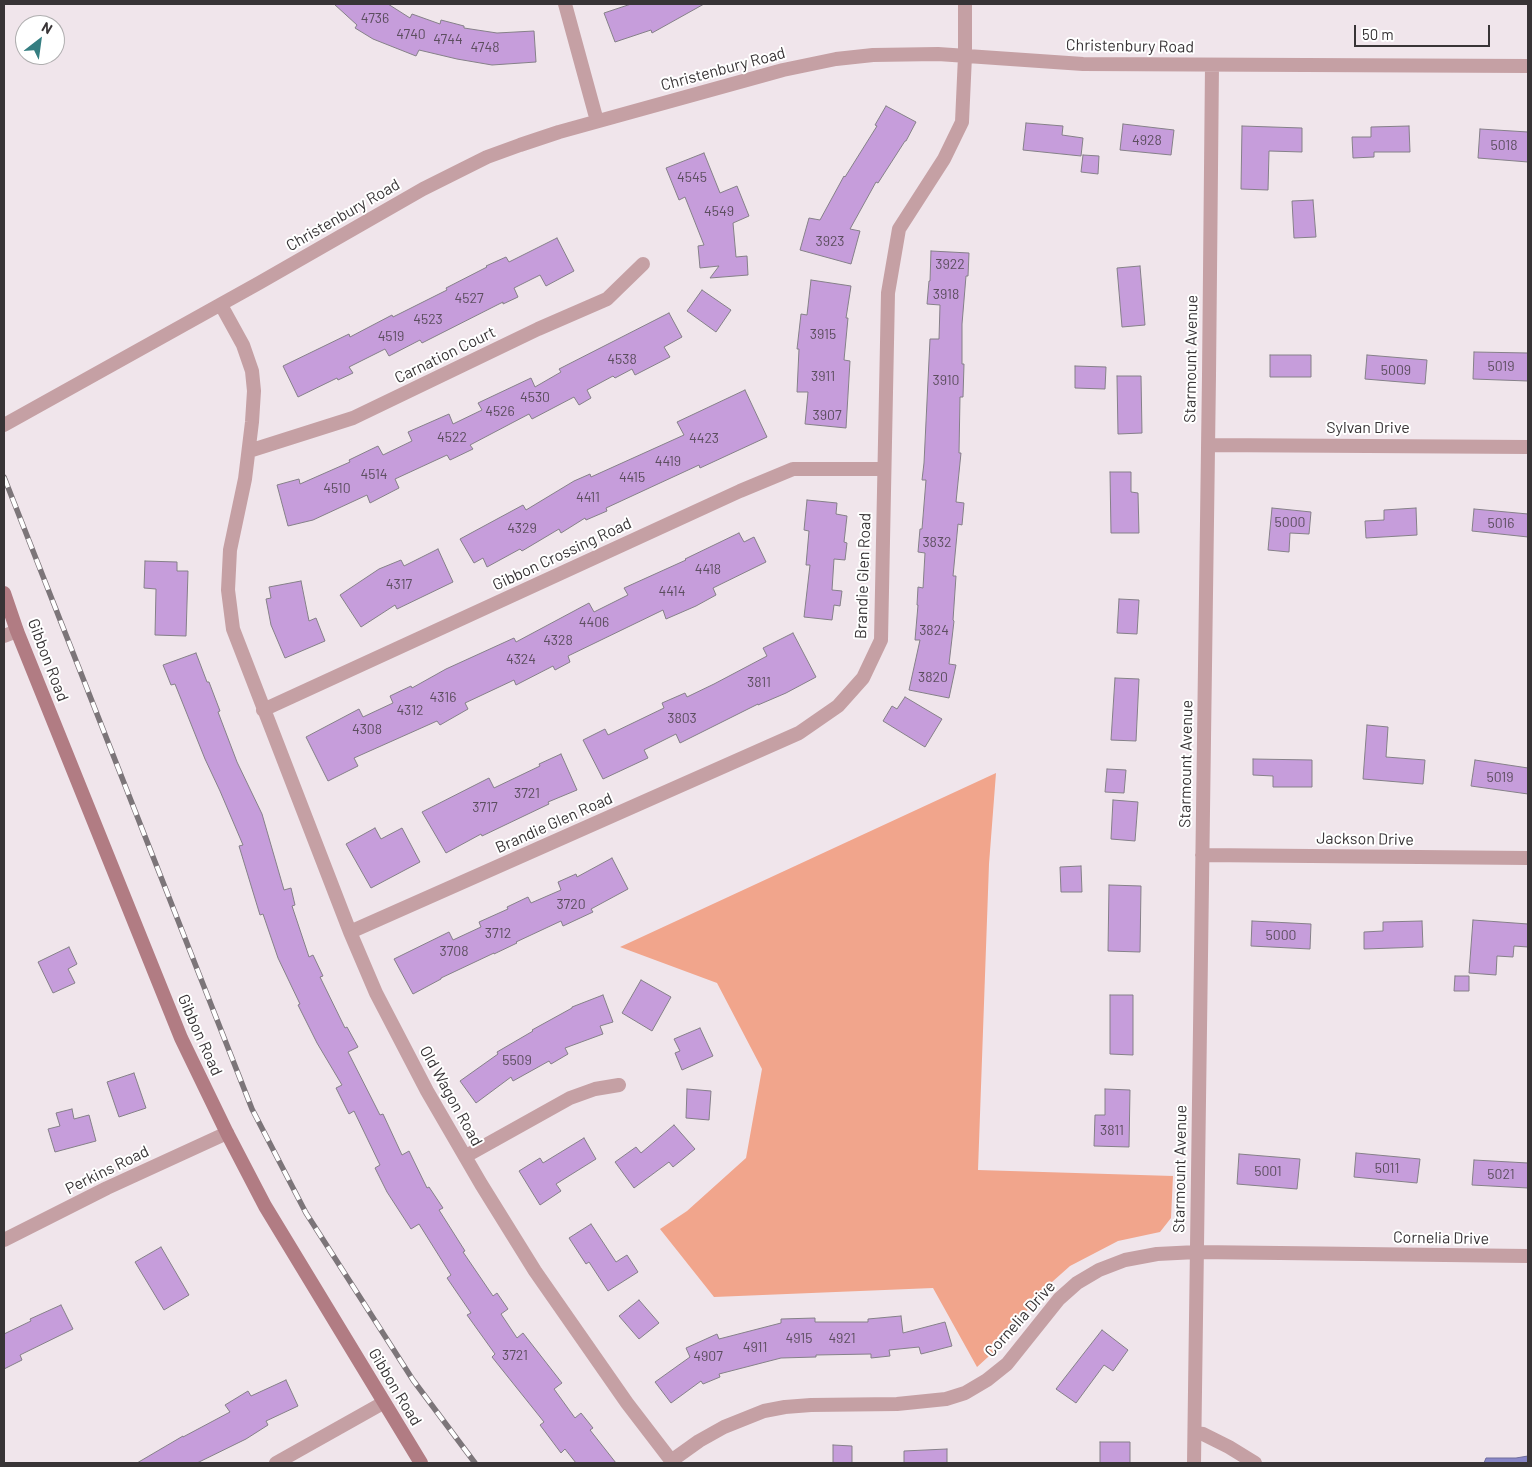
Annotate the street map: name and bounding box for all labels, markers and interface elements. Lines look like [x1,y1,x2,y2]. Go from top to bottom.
house number: 4736 [361,10,389,26]
north arrow [15,15,65,65]
scale bar [1357,15,1493,47]
text: N [39,18,56,37]
text: 50 m [1362,25,1394,43]
house number: 4740 [396,26,426,42]
house number: 4744 [433,31,463,47]
street label: Christenbury Road [1066,35,1194,57]
house number: 4748 [471,39,499,55]
street label: Christenbury Road [659,43,787,95]
house number: 4928 [1132,132,1162,148]
house number: 5018 [1491,137,1517,153]
house number: 4545 [677,169,707,185]
street label: Christenbury Road [283,175,403,255]
house number: 4549 [704,203,734,219]
house number: 3923 [815,233,845,249]
house number: 3922 [935,256,965,272]
house number: 3918 [933,286,959,302]
house number: 4527 [454,290,484,306]
street label: Starmount Avenue [1180,295,1202,423]
house number: 4523 [413,311,443,327]
street label: Carnation Court [392,322,498,388]
house number: 3915 [810,326,836,342]
house number: 4519 [378,328,404,344]
house number: 4538 [607,351,637,367]
house number: 5019 [1488,358,1514,374]
house number: 5009 [1381,362,1411,378]
house number: 3911 [811,368,835,384]
house number: 3910 [932,372,960,388]
house number: 4530 [520,389,550,405]
house number: 4526 [485,403,515,419]
house number: 3907 [812,407,842,423]
street label: Sylvan Drive [1326,418,1410,438]
house number: 4522 [437,429,467,445]
house number: 4423 [689,430,719,446]
house number: 4419 [655,453,681,469]
house number: 4514 [360,466,388,482]
house number: 4415 [619,469,645,485]
house number: 4510 [323,480,351,496]
house number: 4411 [576,489,600,505]
street label: Gibbon Crossing Road [490,513,634,595]
street label: Brandie Glen Road [851,513,875,639]
house number: 5000 [1275,514,1305,530]
house number: 5016 [1488,515,1514,531]
house number: 4329 [507,520,537,536]
house number: 3832 [922,534,952,550]
house number: 4418 [695,561,721,577]
house number: 4317 [386,576,412,592]
house number: 4414 [659,583,685,599]
house number: 4406 [579,614,609,630]
street label: Gibbon Road [23,616,73,704]
house number: 3824 [919,622,949,638]
house number: 4328 [543,632,573,648]
house number: 4324 [506,651,536,667]
house number: 3820 [918,669,948,685]
house number: 3811 [747,674,771,690]
house number: 4316 [430,689,456,705]
street label: Starmount Avenue [1175,700,1197,828]
house number: 4312 [396,702,424,718]
house number: 3803 [667,710,697,726]
house number: 4308 [352,721,382,737]
house number: 5019 [1487,769,1513,785]
house number: 3721 [514,785,540,801]
street label: Brandie Glen Road [492,789,616,857]
house number: 3717 [472,799,498,815]
street label: Jackson Drive [1316,829,1414,849]
house number: 3720 [556,896,586,912]
house number: 3712 [485,925,511,941]
house number: 5000 [1266,927,1296,943]
house number: 3708 [439,943,469,959]
street label: Gibbon Road [174,991,226,1079]
street label: Old Wagon Road [416,1043,486,1149]
house number: 5509 [502,1052,532,1068]
street label: Starmount Avenue [1169,1105,1191,1233]
house number: 3811 [1100,1122,1124,1138]
street label: Perkins Road [62,1142,152,1198]
house number: 5011 [1375,1160,1399,1176]
house number: 5001 [1254,1163,1282,1179]
house number: 5021 [1487,1166,1515,1182]
street label: Cornelia Drive [1393,1228,1489,1248]
street label: Cornelia Drive [981,1277,1059,1361]
house number: 4915 [786,1330,812,1346]
house number: 4921 [828,1330,856,1346]
house number: 4911 [743,1339,767,1355]
street label: Gibbon Road [364,1345,426,1429]
house number: 3721 [502,1347,528,1363]
house number: 4907 [693,1348,723,1364]

